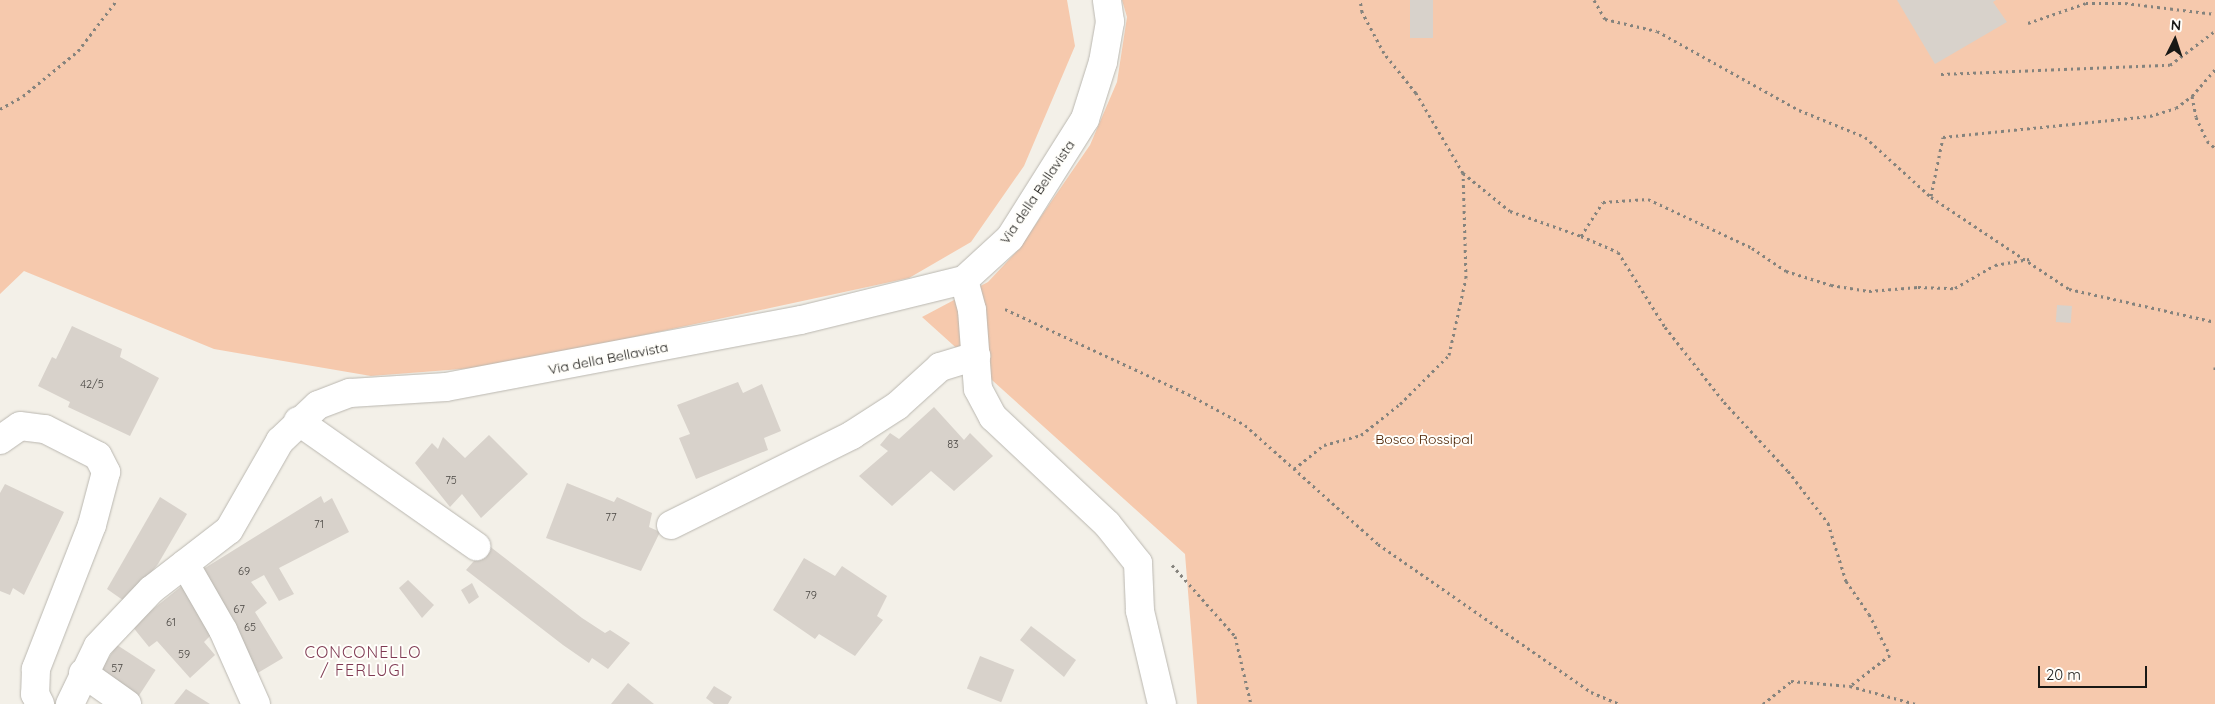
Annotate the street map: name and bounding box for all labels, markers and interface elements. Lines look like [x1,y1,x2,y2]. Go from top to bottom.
north arrow [2150,15,2200,65]
text: N [2170,16,2182,34]
street label: Via della Bellavista [996,137,1078,247]
street label: Via della Bellavista [547,338,669,378]
house number: 42/5 [80,377,104,391]
park label: Bosco Rossipal [1375,431,1473,447]
house number: 83 [947,437,959,451]
house number: 75 [445,473,457,487]
house number: 77 [605,510,617,524]
house number: 71 [314,517,324,531]
house number: 69 [238,564,250,578]
house number: 79 [805,588,817,602]
house number: 67 [233,602,245,616]
house number: 61 [166,615,176,629]
house number: 65 [244,620,256,634]
district label: CONCONELLO / FERLUGI [303,642,423,680]
house number: 59 [178,647,190,661]
scale bar [2040,656,2149,688]
house number: 57 [111,661,123,675]
text: 20 m [2046,665,2081,684]

